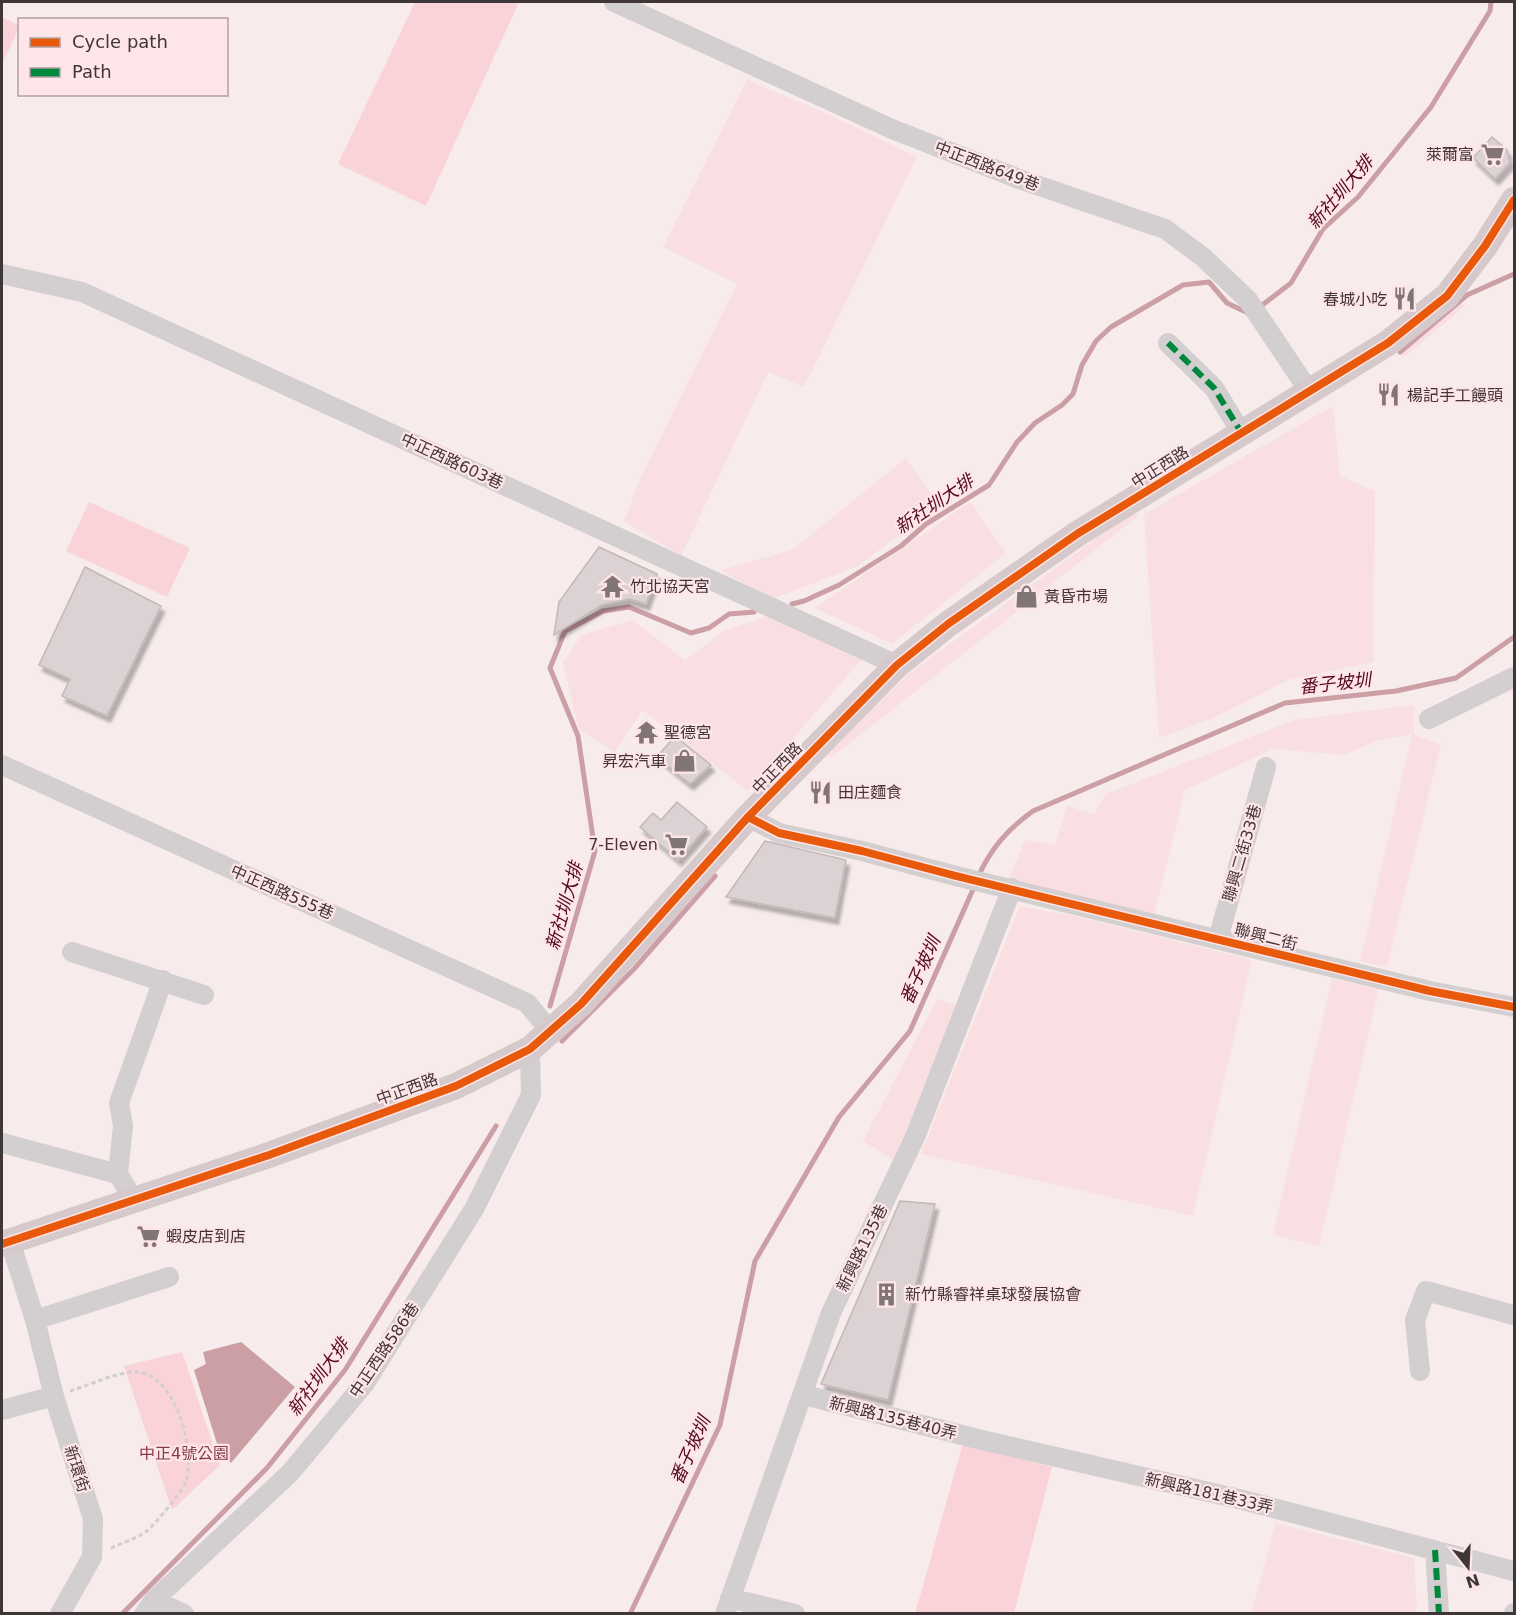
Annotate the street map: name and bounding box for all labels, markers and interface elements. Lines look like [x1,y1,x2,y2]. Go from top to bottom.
legend [18,18,228,96]
text: Cycle path [72,31,168,52]
text: Path [72,61,112,82]
street label: 中正西路649巷 [932,137,1042,195]
supermarket icon: 萊爾富 [1479,141,1505,167]
place label: 萊爾富 [1426,145,1474,164]
water label: 新社圳大排 [1303,150,1379,233]
restaurant icon: 春城小吃 [1392,286,1418,312]
place label: 春城小吃 [1323,290,1387,309]
restaurant icon: 楊記手工饅頭 [1376,382,1402,408]
place label: 楊記手工饅頭 [1407,386,1503,405]
street label: 中正西路603巷 [398,429,506,493]
street label: 中正西路 [1128,442,1192,492]
water label: 新社圳大排 [891,469,979,538]
temple icon: 竹北協天宮 [599,573,625,599]
place label: 竹北協天宮 [630,577,710,596]
shop icon: 黃昏市場 [1013,583,1039,609]
place label: 黃昏市場 [1044,587,1108,606]
water label: 番子坡圳 [1298,668,1375,697]
temple icon: 聖德宮 [633,719,659,745]
place label: 聖德宮 [664,723,712,742]
street label: 中正西路 [748,738,806,798]
shop icon: 昇宏汽車 [671,748,697,774]
place label: 昇宏汽車 [602,752,666,771]
restaurant icon: 田庄麵食 [807,779,833,805]
place label: 田庄麵食 [838,783,902,802]
street label: 聯興二街33巷 [1219,802,1265,904]
supermarket icon: 7-Eleven [663,831,689,857]
place label: 7-Eleven [588,835,658,854]
water label: 新社圳大排 [542,858,587,952]
street label: 中正西路555巷 [228,861,336,923]
street label: 聯興二街 [1233,920,1299,954]
water label: 番子坡圳 [896,930,945,1007]
street label: 中正西路 [374,1069,440,1109]
street label: 新興路135巷 [833,1201,891,1295]
supermarket icon: 蝦皮店到店 [135,1223,161,1249]
place label: 蝦皮店到店 [166,1227,246,1246]
building icon: 新竹縣睿祥桌球發展協會 [874,1281,900,1307]
place label: 新竹縣睿祥桌球發展協會 [905,1285,1081,1304]
street label: 中正西路586巷 [345,1299,423,1401]
water label: 新社圳大排 [283,1333,354,1420]
street label: 新興路135巷40弄 [827,1393,959,1443]
water label: 番子坡圳 [666,1410,715,1487]
street label: 新環街 [61,1443,93,1495]
park label: 中正4號公園 [139,1444,229,1463]
street label: 新興路181巷33弄 [1143,1469,1275,1517]
north arrow [1438,1537,1498,1597]
text: N [1463,1570,1482,1592]

